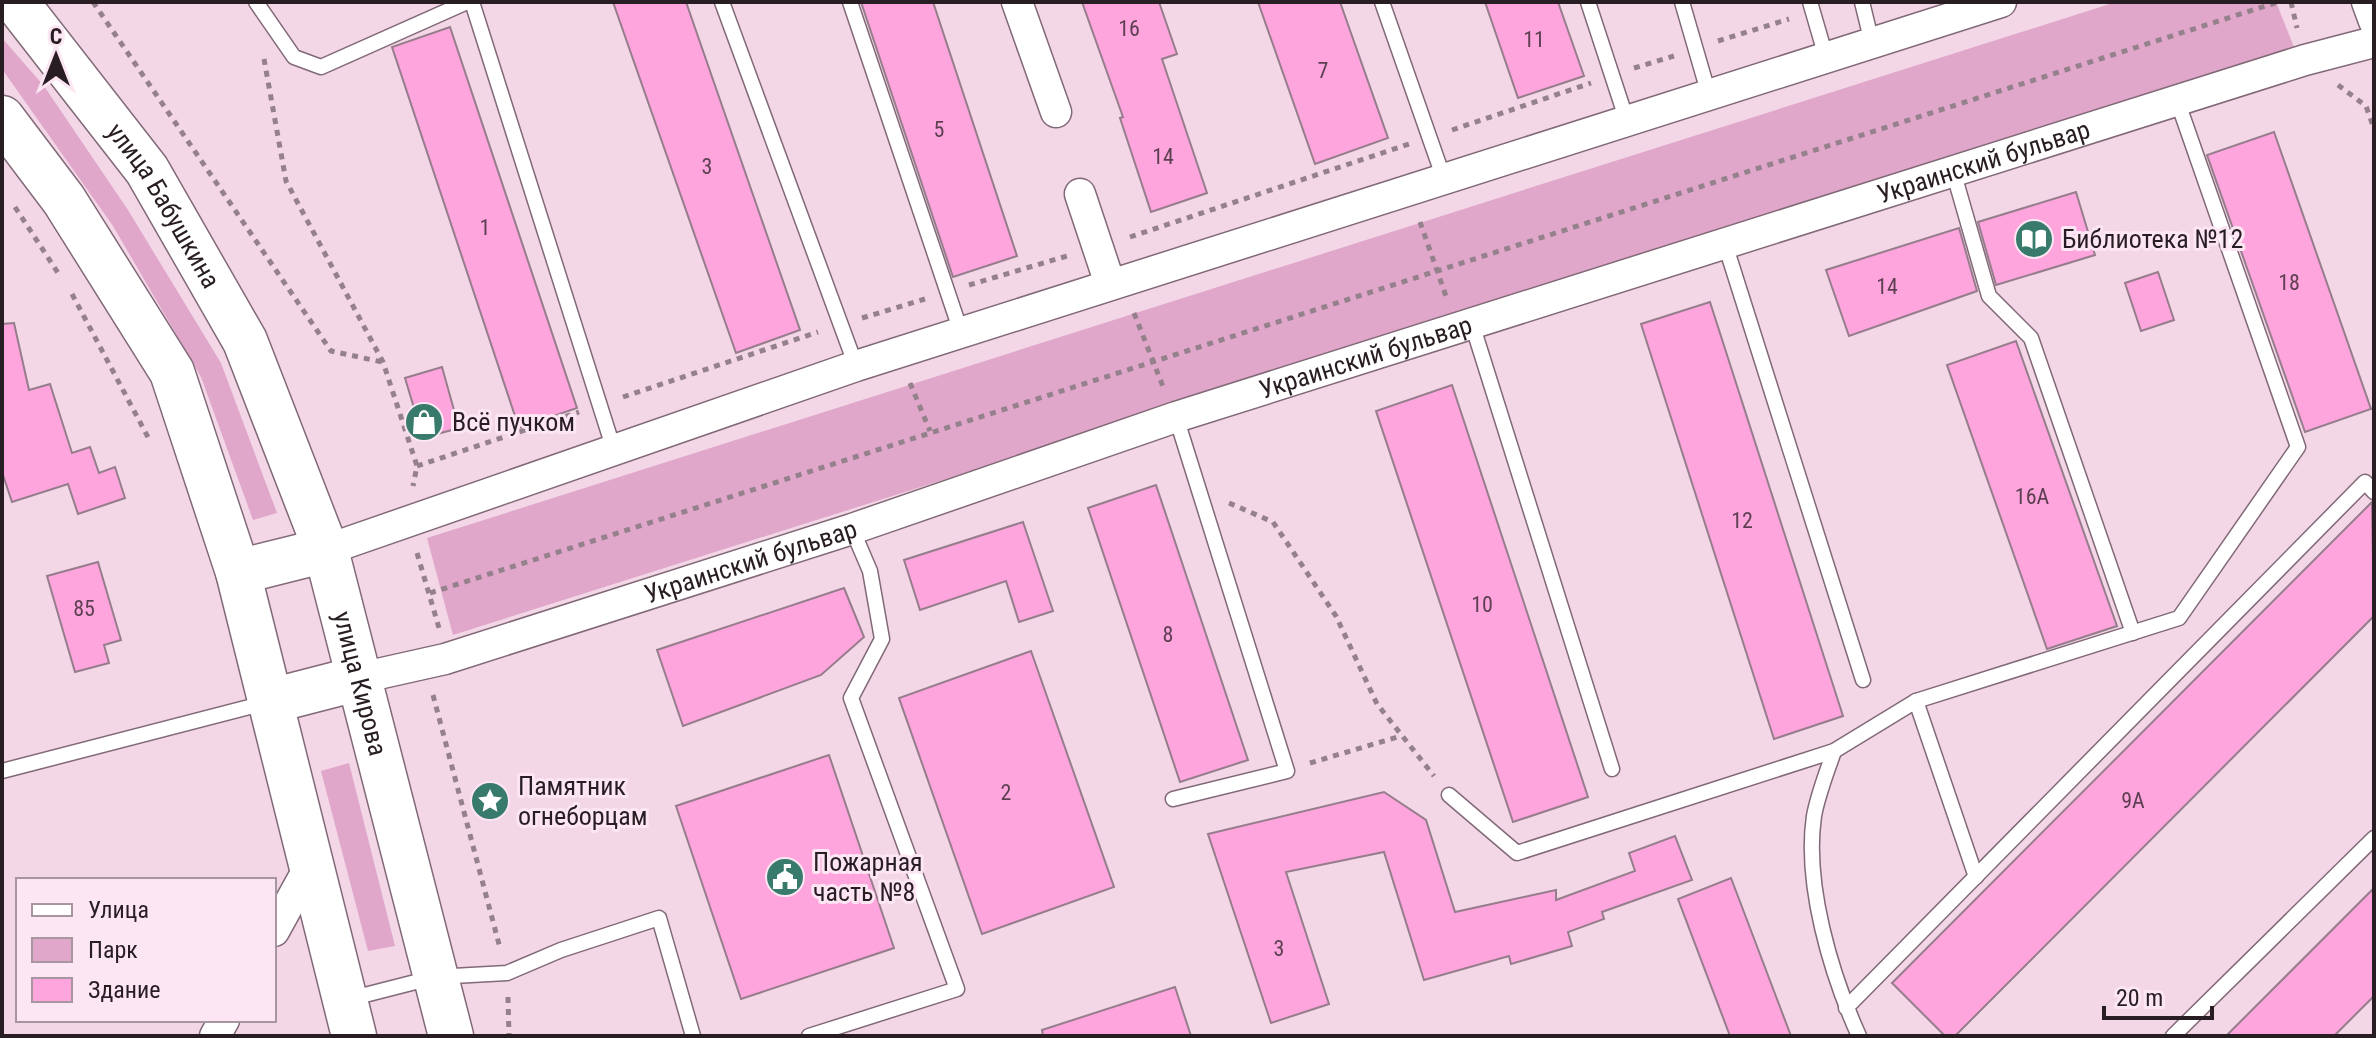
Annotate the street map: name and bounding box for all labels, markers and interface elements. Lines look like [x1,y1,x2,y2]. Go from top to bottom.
north arrow [16,16,96,96]
house number: 16 [1118,16,1140,41]
text: С [50,24,62,49]
house number: 11 [1523,27,1545,52]
house number: 7 [1318,58,1328,83]
street label: Украинский бульвар [1873,114,2093,209]
street label: улица Бабушкина [101,117,226,293]
house number: 5 [934,117,944,142]
house number: 14 [1152,144,1174,169]
house number: 3 [702,154,712,179]
house number: 1 [480,215,490,240]
library icon: Библиотека №12 [2013,218,2055,260]
place label: Библиотека №12 [2062,224,2243,254]
house number: 18 [2278,270,2300,295]
house number: 14 [1876,274,1898,299]
street label: Украинский бульвар [1256,309,1476,405]
shop icon: Всё пучком [403,401,445,443]
place label: Всё пучком [452,407,575,437]
house number: 16А [2015,484,2050,509]
house number: 12 [1731,508,1753,533]
street label: Украинский бульвар [641,513,861,609]
house number: 10 [1471,592,1493,617]
house number: 85 [73,596,95,621]
street label: улица Кирова [327,608,393,759]
house number: 8 [1163,622,1173,647]
place label: Памятник огнеборцам [518,771,648,831]
place icon: Памятник огнеборцам [469,780,511,822]
house number: 2 [1001,780,1011,805]
house number: 9А [2121,788,2145,813]
place label: Пожарная часть №8 [813,847,923,907]
public building icon: Пожарная часть №8 [764,856,806,898]
legend [16,878,276,1022]
text: Улица [88,896,149,924]
text: Парк [88,936,138,964]
house number: 3 [1274,936,1284,961]
scale bar [2104,970,2212,1020]
text: Здание [88,976,160,1004]
text: 20 m [2116,984,2163,1012]

